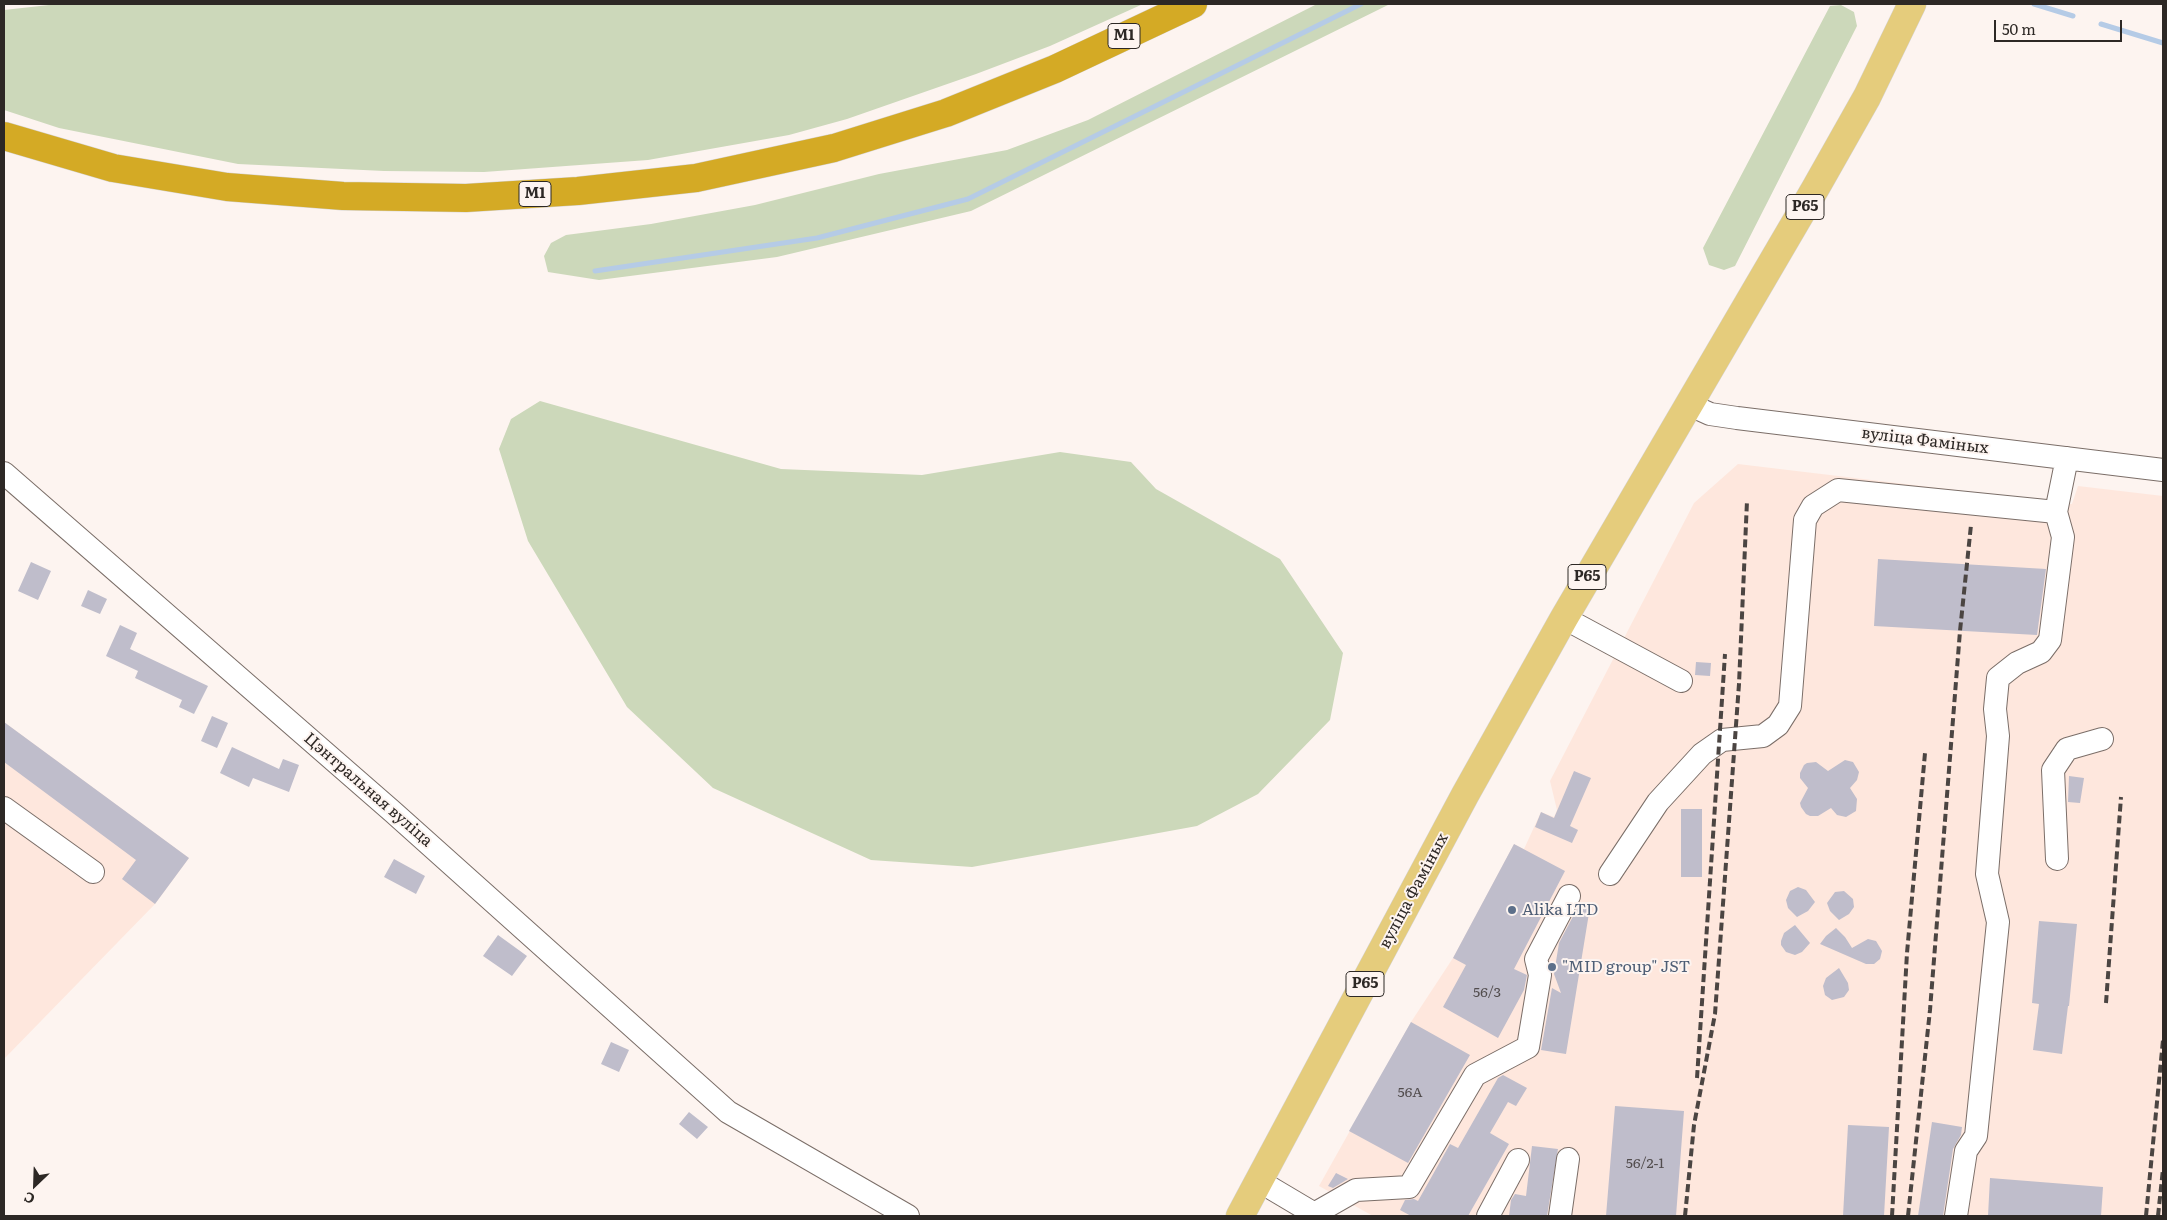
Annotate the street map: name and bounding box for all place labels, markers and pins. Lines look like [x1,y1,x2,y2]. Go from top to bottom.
place label: Alika LTD [1522,900,1598,920]
marker: Alika LTD [1506,904,1518,916]
place label: "MID group" JST [1562,957,1690,977]
marker: "MID group" JST [1546,961,1558,973]

